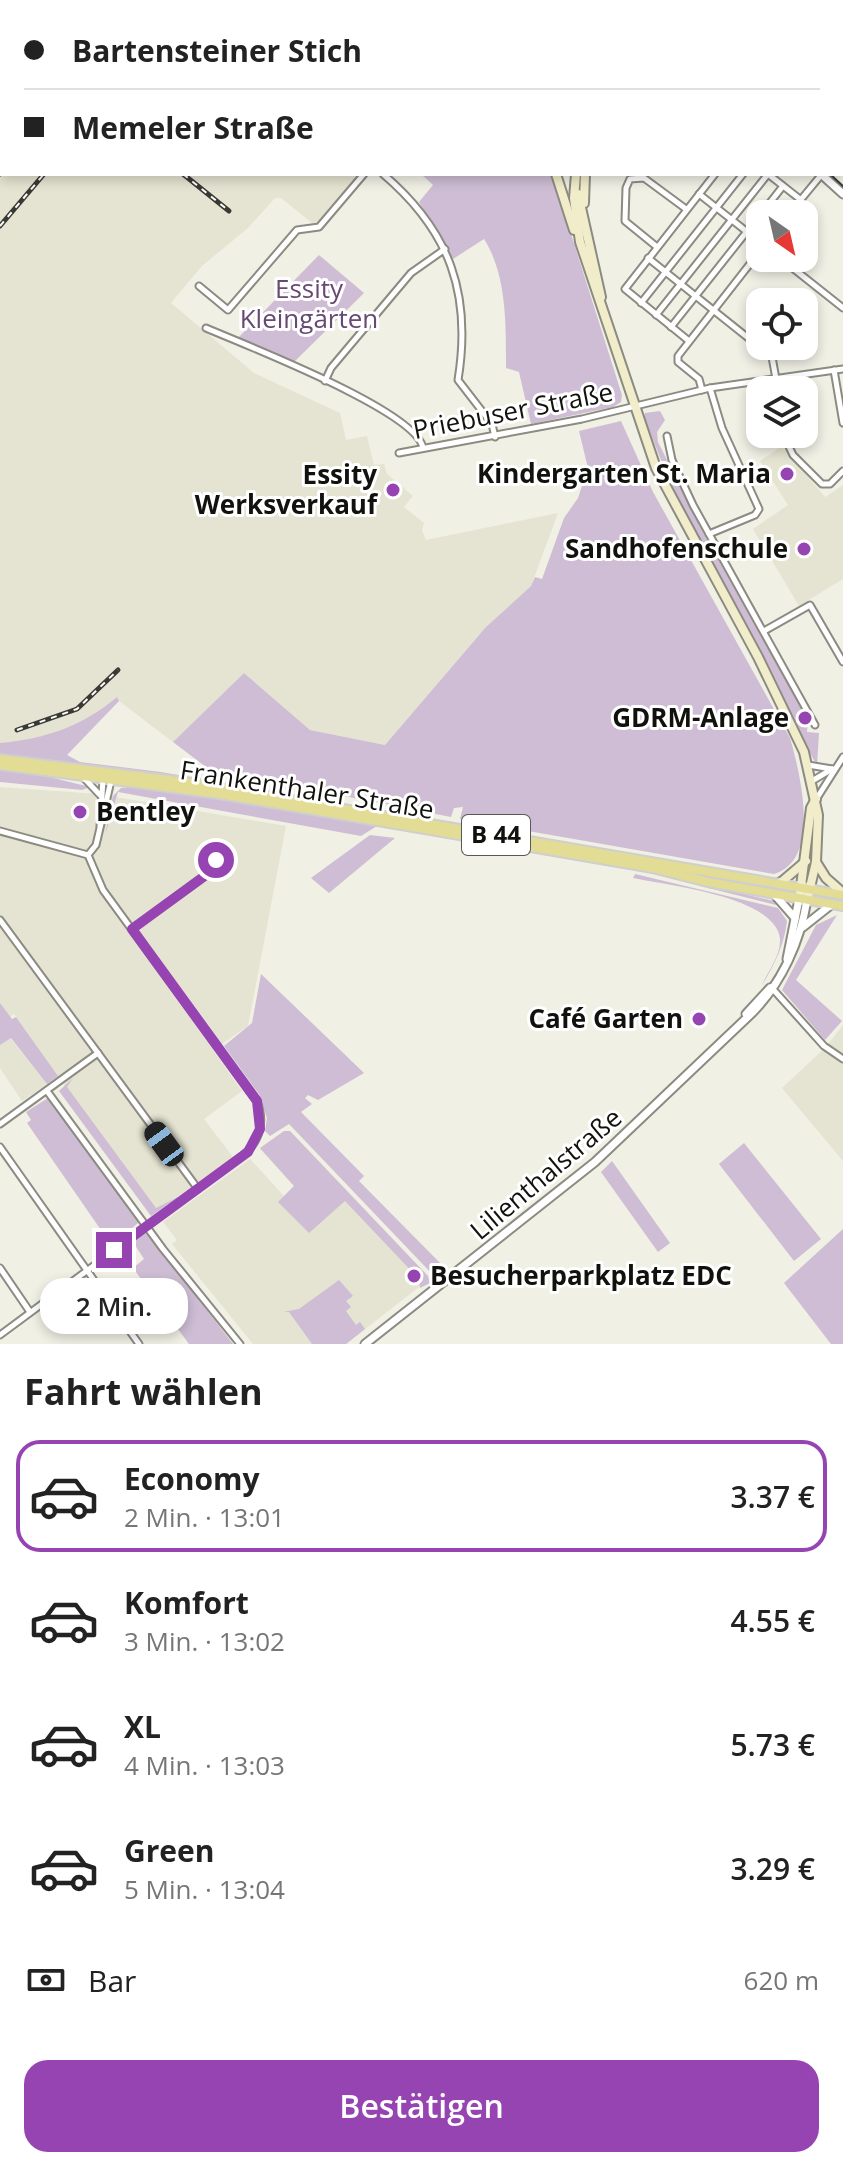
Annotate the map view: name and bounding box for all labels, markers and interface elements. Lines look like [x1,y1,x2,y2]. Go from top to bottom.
text: Bartensteiner Stich [72,30,362,71]
text: Memeler Straße [72,107,314,148]
north arrow [746,200,818,272]
map controls [746,200,818,448]
park label: Essity Kleingärten [240,270,378,336]
button: locate [746,288,818,360]
street label: Priebuser Straße [410,373,616,447]
button: layers [746,376,818,448]
place label: Kindergarten St. Maria [477,455,771,491]
place label: Essity Werksverkauf [195,456,379,522]
marker: Kindergarten St. Maria [778,465,796,483]
marker: Essity Werksverkauf [384,481,402,499]
place label: Sandhofenschule [565,530,788,566]
marker: Sandhofenschule [795,540,813,558]
place label: GDRM-Anlage [612,699,789,735]
marker: GDRM-Anlage [796,709,814,727]
street label: Frankenthaler Straße [178,751,437,827]
place label: Bentley [96,793,196,829]
marker: Bentley [71,803,89,821]
road number: B 44 [462,815,530,855]
route start [198,842,234,878]
place label: Café Garten [528,1000,683,1036]
marker: Café Garten [690,1010,708,1028]
street label: Lilienthalstraße [462,1099,629,1247]
car [140,1118,188,1170]
route end [96,1232,132,1268]
place label: Besucherparkplatz EDC [430,1257,732,1293]
marker: Besucherparkplatz EDC [405,1267,423,1285]
callout: 2 Min. [40,1278,188,1334]
text: 2 Min. [76,1288,152,1324]
text: Fahrt wählen [24,1367,263,1416]
text: Economy [124,1458,260,1499]
icon: car [28,1460,100,1532]
text: 3.37 € [730,1476,815,1517]
text: 2 Min. · 13:01 [124,1499,285,1535]
text: Komfort [124,1582,249,1623]
icon: car [28,1584,100,1656]
text: 4.55 € [730,1600,815,1641]
text: 3 Min. · 13:02 [124,1623,285,1659]
text: XL [124,1706,161,1747]
icon: car [28,1708,100,1780]
text: 5.73 € [730,1724,815,1765]
text: 4 Min. · 13:03 [124,1747,285,1783]
text: Green [124,1830,215,1871]
icon: car [28,1832,100,1904]
text: 3.29 € [730,1848,815,1889]
text: 5 Min. · 13:04 [124,1871,285,1907]
icon: cash [24,1958,68,2002]
text: Bar [88,1960,136,2001]
text: 620 m [744,1962,819,1998]
button: Bestätigen [24,2060,819,2152]

